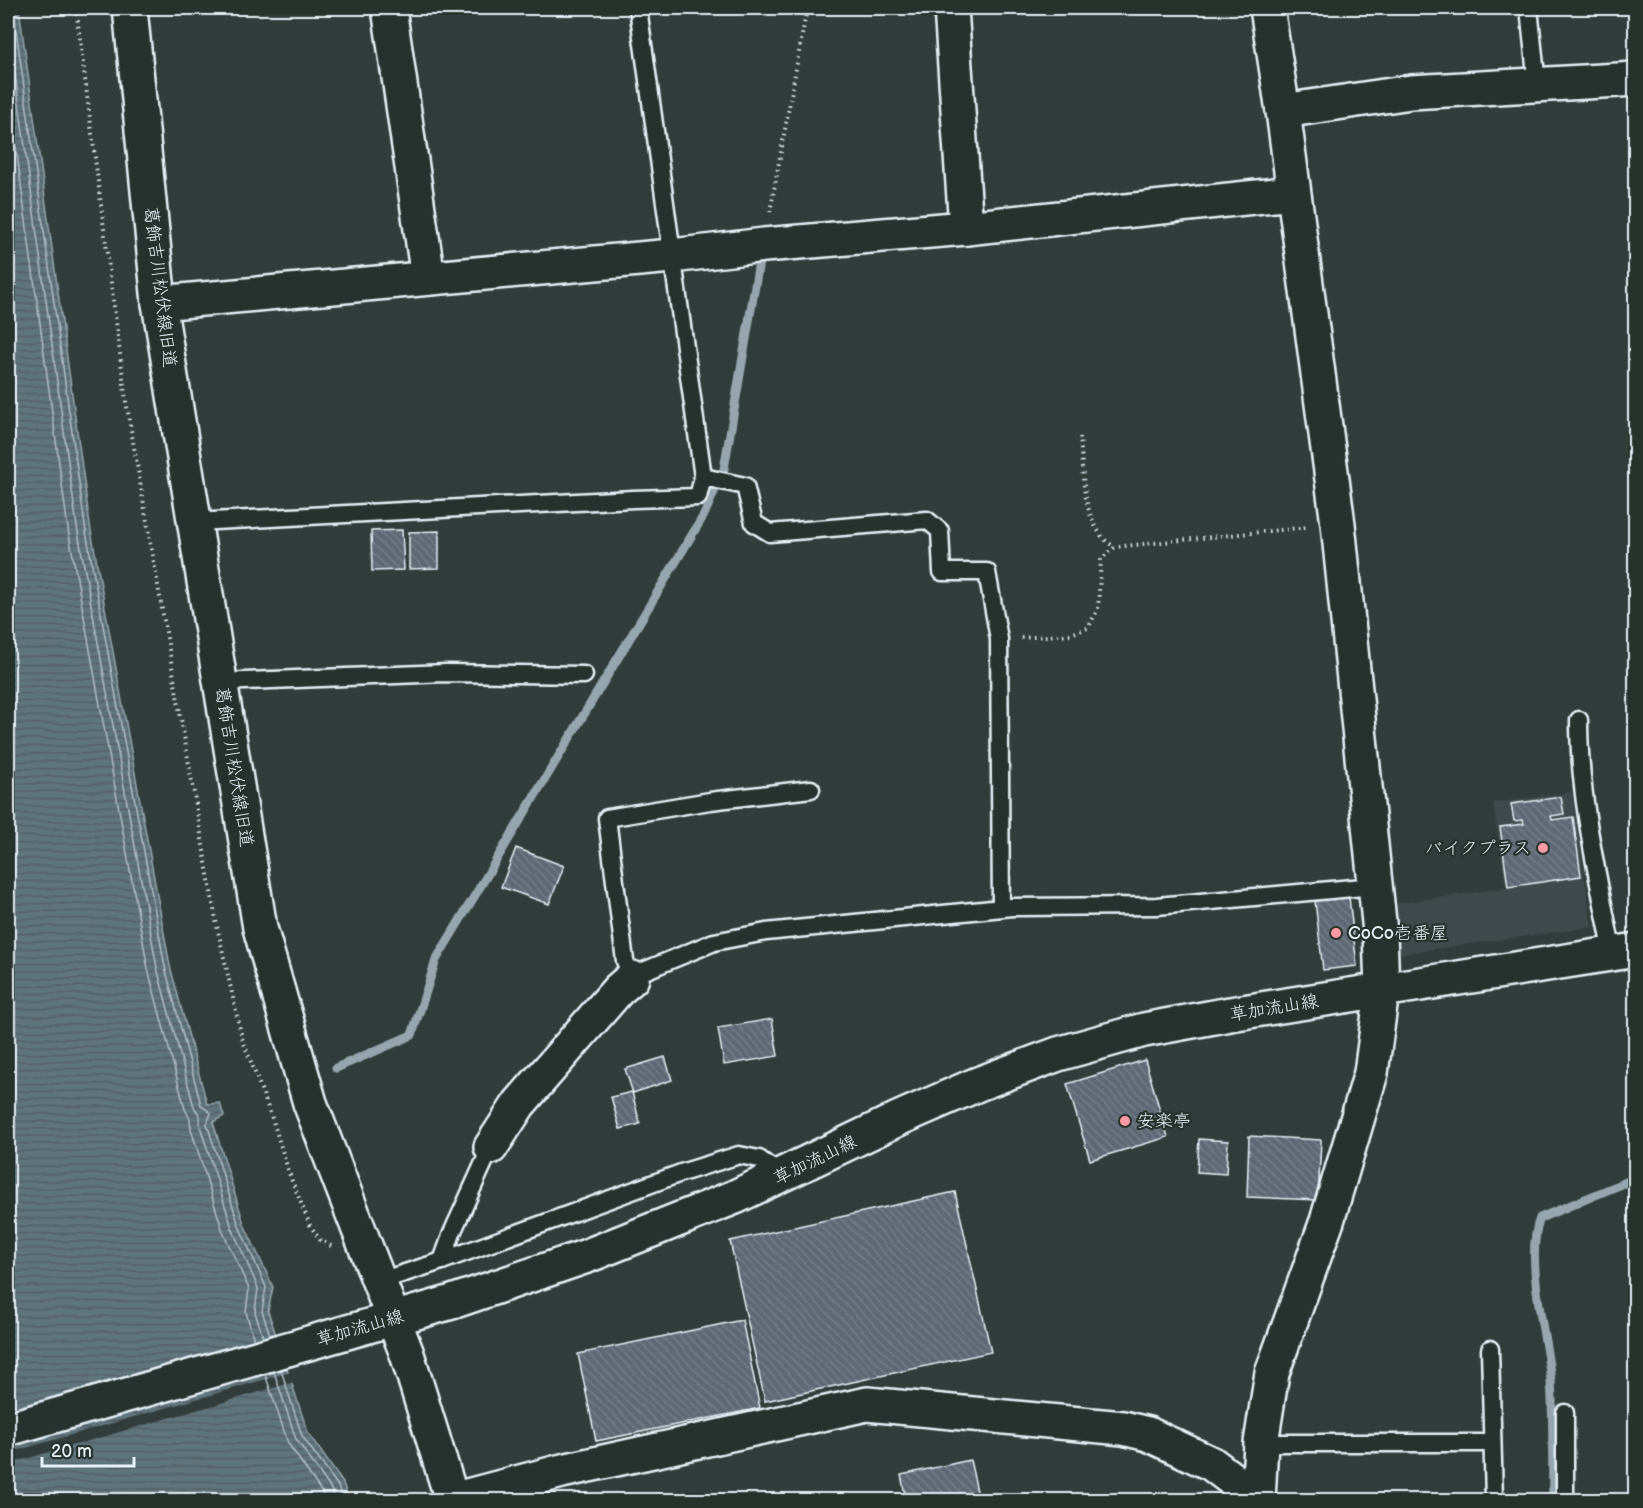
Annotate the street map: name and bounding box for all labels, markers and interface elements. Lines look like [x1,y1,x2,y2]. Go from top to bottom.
street label: 葛飾吉川松伏線旧道 [140,205,180,369]
street label: 葛飾吉川松伏線旧道 [211,685,257,849]
place label: バイクプラス [1424,838,1531,859]
marker: バイクプラス [1536,841,1550,855]
place label: CoCo壱番屋 [1348,923,1448,944]
marker: CoCo壱番屋 [1329,926,1343,940]
street label: 草加流山線 [1228,991,1320,1025]
place label: 安楽亭 [1137,1111,1191,1132]
marker: 安楽亭 [1118,1114,1132,1128]
street label: 草加流山線 [770,1131,860,1189]
street label: 草加流山線 [314,1306,406,1350]
scale bar [42,1430,134,1468]
text: 20 m [51,1441,92,1462]

